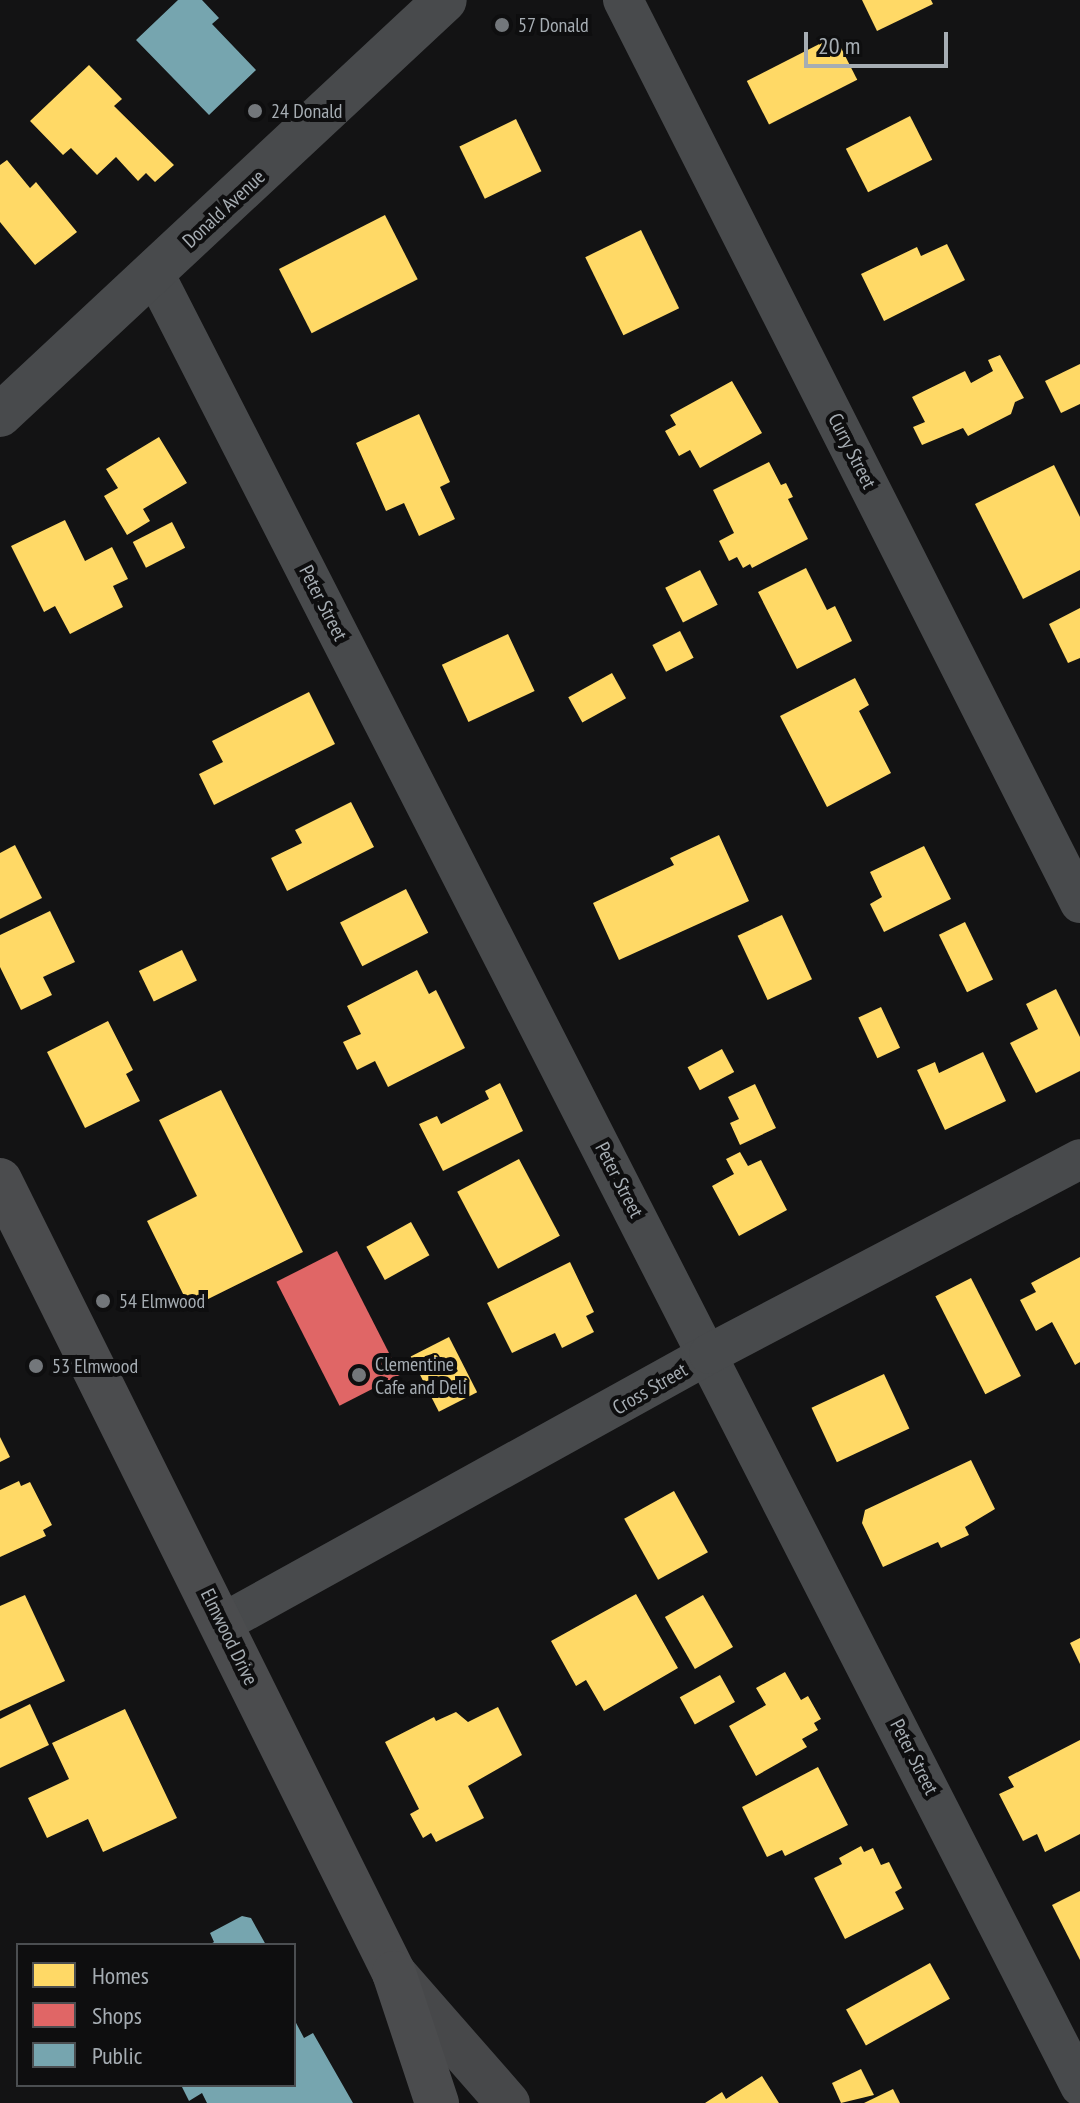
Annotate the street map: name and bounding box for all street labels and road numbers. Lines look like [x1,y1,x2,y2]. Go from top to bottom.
street label: Donald Avenue [178,165,270,253]
street label: Curry Street [823,409,881,493]
street label: Peter Street [294,561,352,645]
street label: Peter Street [590,1138,648,1222]
street label: Cross Street [608,1358,692,1420]
street label: Elmwood Drive [195,1585,263,1689]
street label: Peter Street [885,1715,943,1799]

